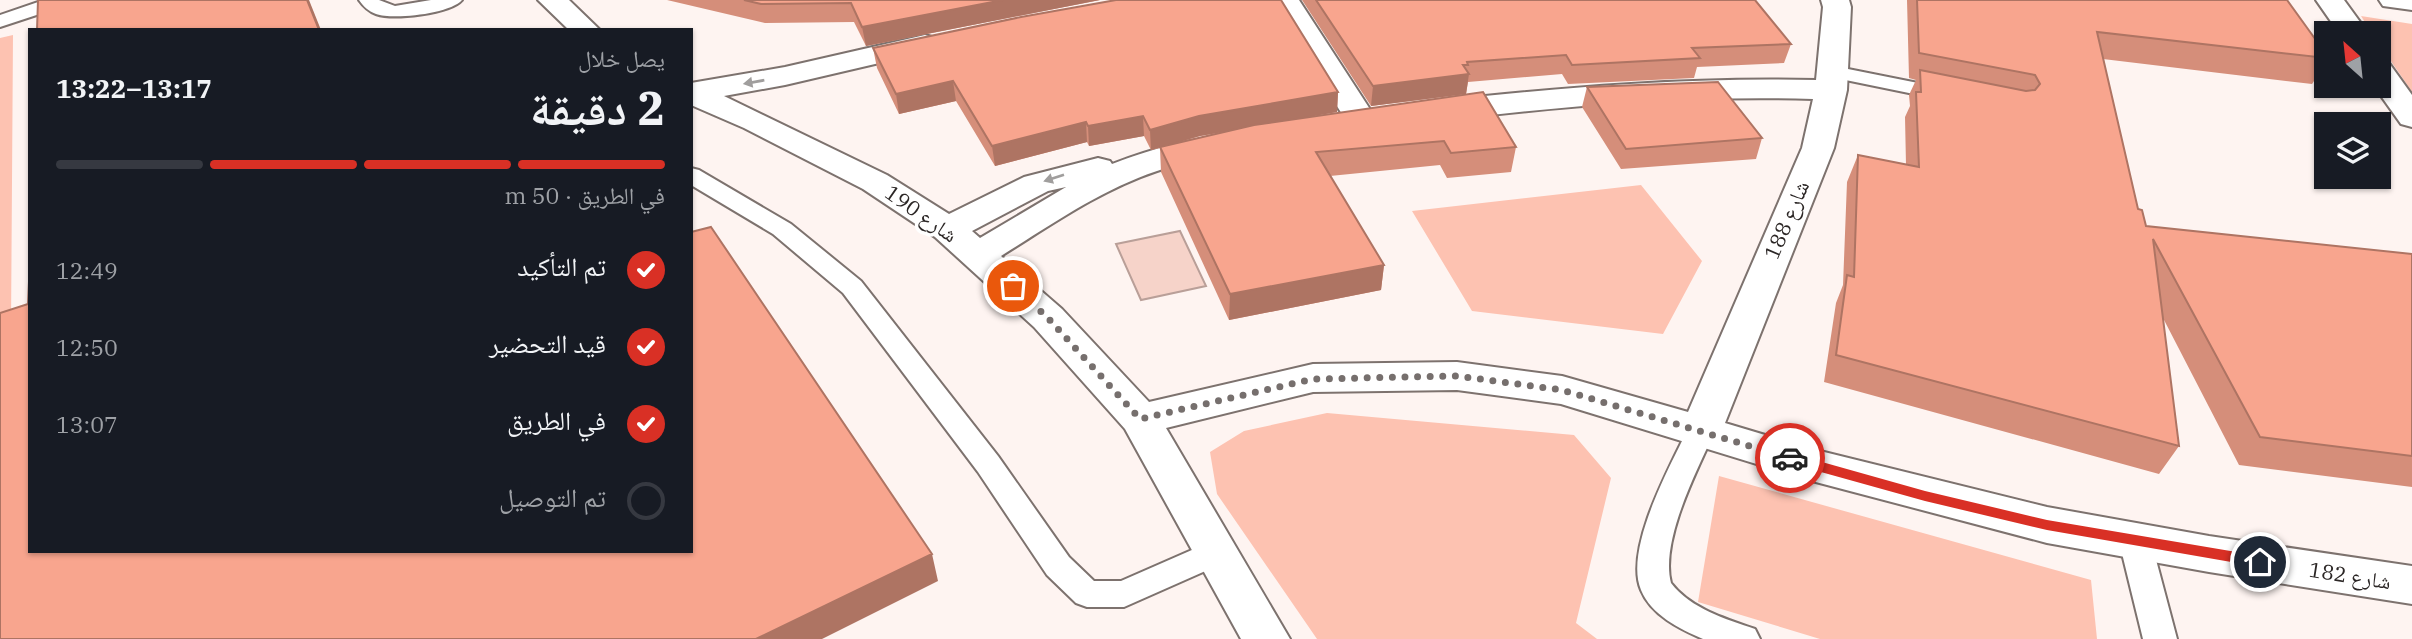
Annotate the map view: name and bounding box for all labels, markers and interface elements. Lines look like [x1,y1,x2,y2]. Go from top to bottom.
north arrow [2314,21,2390,98]
map controls [2314,21,2391,189]
text: يصل خلال [578,43,665,73]
text: 13:17–13:22 [56,71,212,105]
one-way arrow [743,77,765,88]
text: 2 دقيقة [530,78,665,138]
button: layers [2314,112,2391,189]
one-way arrow [1043,174,1064,184]
street label: شارع 188 [1757,176,1815,263]
street label: شارع 190 [880,178,963,248]
text: في الطريق · 50 m [504,180,665,210]
text: تم التأكيد [517,249,606,283]
icon: check [627,251,665,289]
text: 12:49 [56,255,118,285]
pin [983,256,1043,316]
icon: bag [994,267,1032,305]
text: قيد التحضير [489,326,606,360]
icon: check [627,328,665,366]
text: 12:50 [56,332,118,362]
text: في الطريق [507,403,606,437]
icon: check [627,405,665,443]
text: 13:07 [56,409,118,439]
courier [1755,423,1825,493]
icon: car [1771,439,1809,477]
text: تم التوصيل [499,480,606,514]
pin [2230,532,2290,592]
icon: home [2241,543,2279,581]
street label: شارع 182 [2307,555,2393,595]

